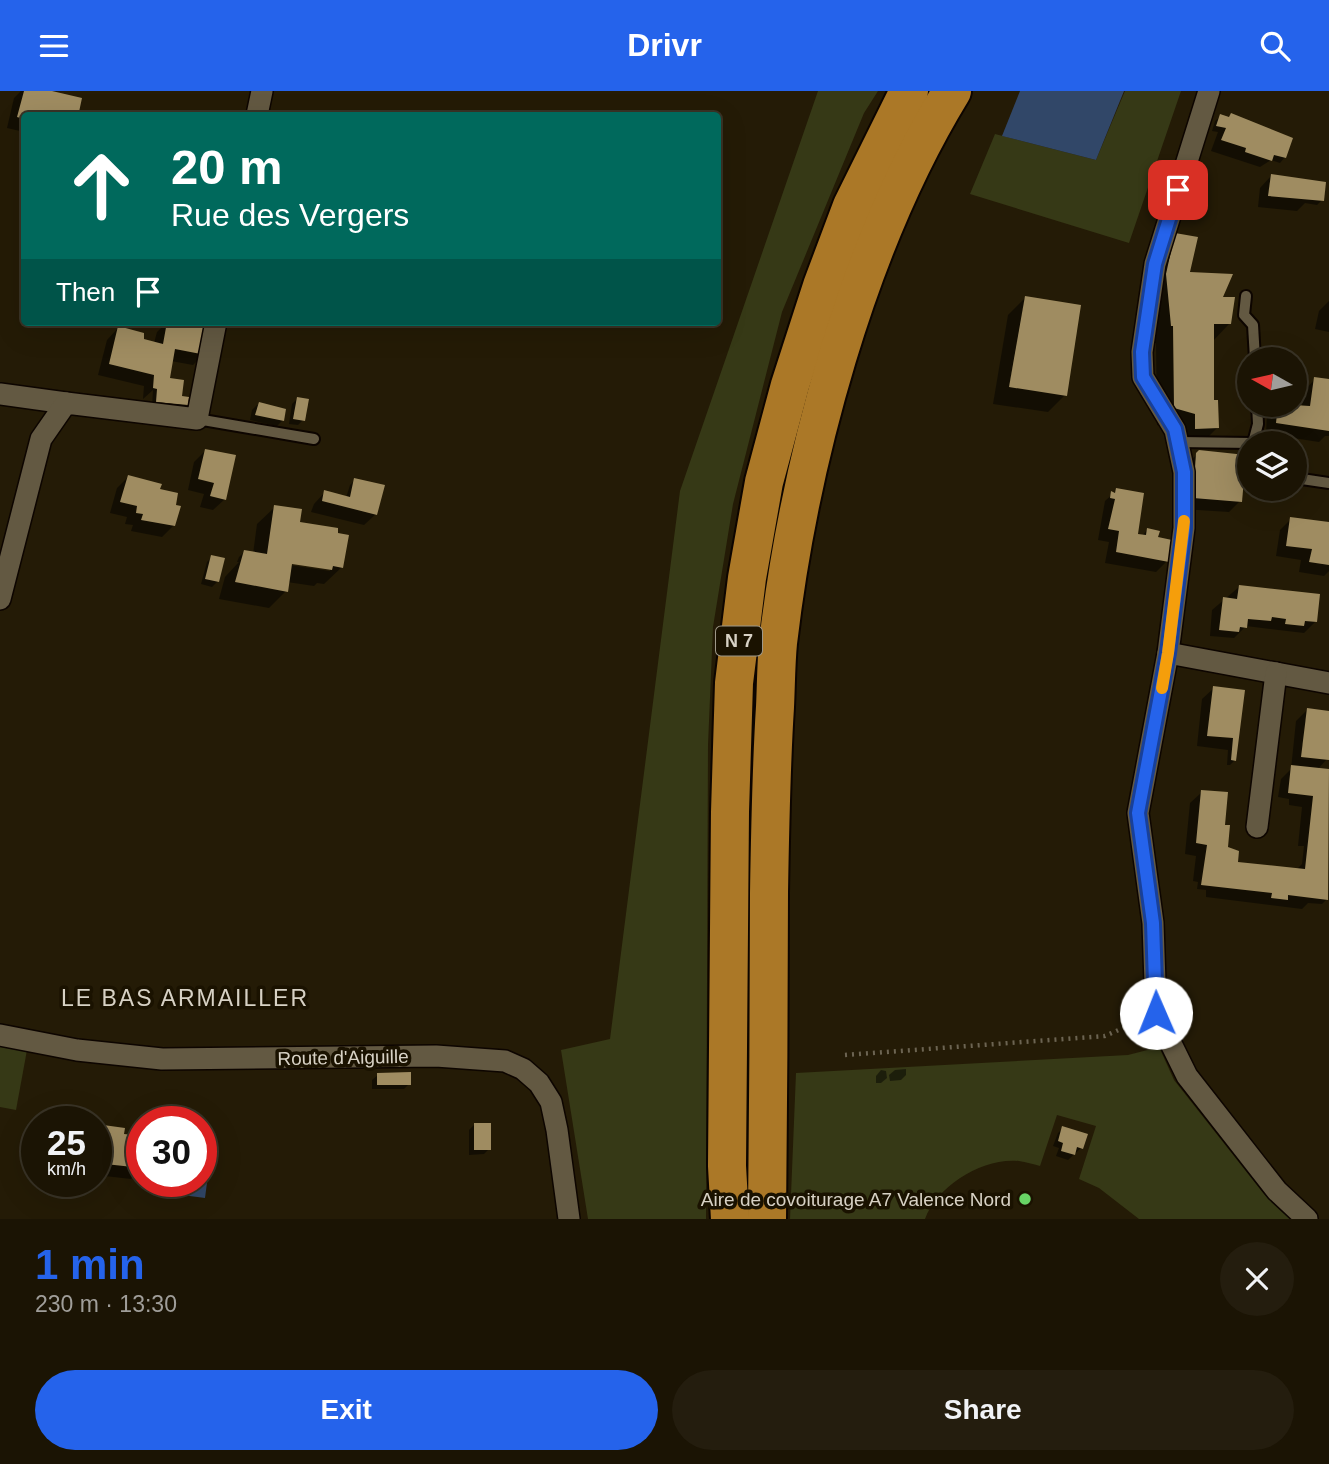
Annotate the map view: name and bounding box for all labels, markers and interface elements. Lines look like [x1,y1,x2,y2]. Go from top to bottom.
icon: menu [35,27,73,65]
text: Drivr [627,27,702,63]
icon: search [1256,27,1294,65]
icon: ahead [56,140,147,231]
text: 20 m [171,140,283,194]
pin [1148,160,1208,220]
icon: arrive [1159,171,1197,209]
text: Rue des Vergers [171,197,409,233]
icon: arrive [129,273,167,311]
text: Then [56,277,115,307]
north arrow [1237,347,1307,417]
map controls [1237,347,1307,501]
button: layers [1237,431,1307,501]
road number: N 7 [716,627,762,655]
position arrow [1119,976,1193,1050]
district label: LE BAS ARMAILLER [61,985,309,1011]
street label: Route d'Aiguille [277,1046,409,1069]
speed limit sign: 30 [126,1106,217,1197]
text: 25 [47,1123,86,1162]
text: km/h [47,1159,86,1179]
place label: Aire de covoiturage A7 Valence Nord [701,1189,1011,1210]
marker: Aire de covoiturage A7 Valence Nord [1017,1191,1033,1207]
text: 1 min [35,1241,145,1288]
button: close [1220,1242,1294,1316]
text: 230 m · 13:30 [35,1291,177,1317]
button: Exit [35,1370,658,1450]
button: Share [672,1370,1294,1450]

